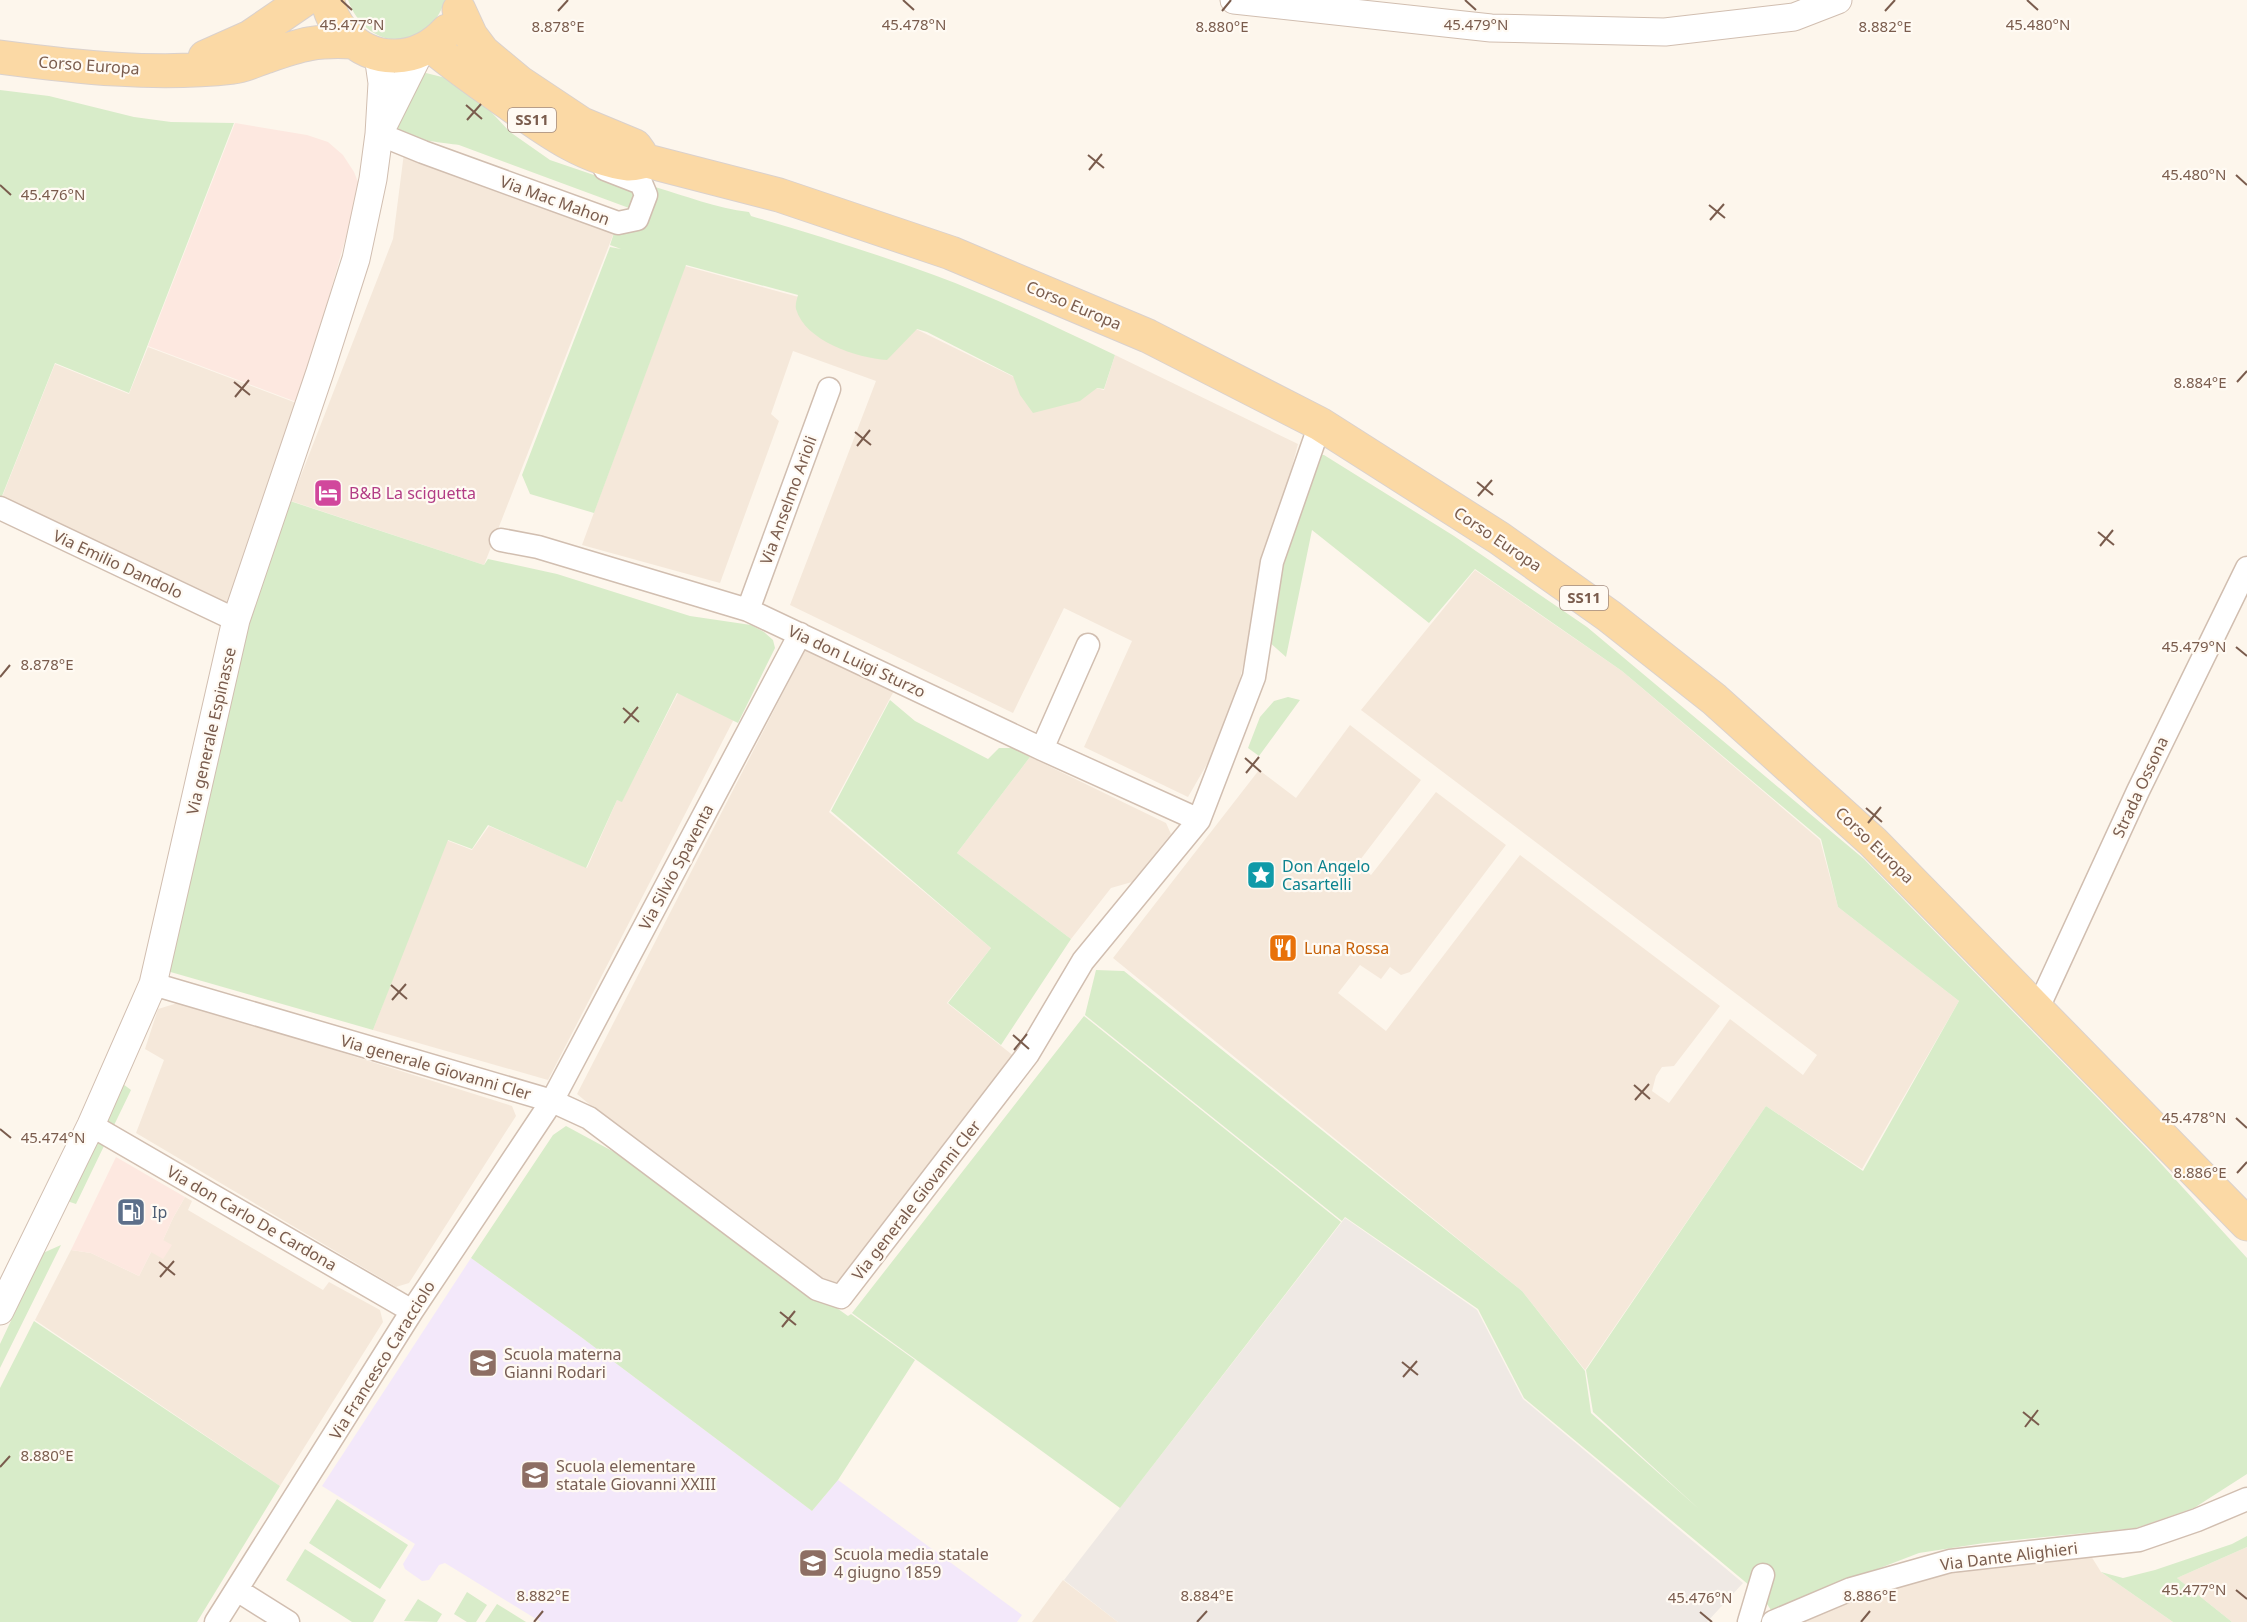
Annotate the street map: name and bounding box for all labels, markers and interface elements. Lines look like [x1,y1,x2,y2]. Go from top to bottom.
text: 45.477°N [320,14,384,34]
text: 45.478°N [882,14,946,34]
text: 45.479°N [1444,14,1508,34]
text: 45.480°N [2006,14,2070,34]
text: 8.878°E [531,16,585,36]
text: 8.880°E [1195,16,1249,36]
text: 8.882°E [1858,16,1912,36]
street label: Corso Europa [38,50,140,80]
road number: SS11 [508,108,556,132]
text: 45.480°N [2162,164,2226,184]
street label: Via Mac Mahon [497,170,613,230]
text: 45.476°N [21,184,85,204]
street label: Corso Europa [1023,275,1125,335]
text: 8.884°E [2173,372,2227,392]
street label: Via Anselmo Arioli [754,433,822,567]
hotel icon: B&B La sciguetta [312,477,344,509]
place label: B&B La sciguetta [349,482,476,504]
street label: Corso Europa [1450,502,1546,576]
street label: Via Emilio Dandolo [50,524,186,604]
road number: SS11 [1560,586,1608,610]
street label: Via don Luigi Sturzo [785,619,929,703]
text: 45.479°N [2162,636,2226,656]
street label: Via generale Espinasse [181,645,241,817]
text: 8.878°E [20,654,74,674]
street label: Strada Ossona [2107,733,2173,841]
street label: Via Silvio Spaventa [634,800,718,934]
street label: Corso Europa [1831,802,1919,888]
place label: Don Angelo Casartelli [1282,855,1370,895]
place icon: Don Angelo Casartelli [1245,859,1277,891]
restaurant icon: Luna Rossa [1267,932,1299,964]
place label: Luna Rossa [1304,937,1389,959]
street label: Via generale Giovanni Cler [338,1029,534,1105]
text: 45.478°N [2162,1107,2226,1127]
street label: Via generale Giovanni Cler [847,1115,986,1285]
text: 45.474°N [21,1127,85,1147]
street label: Via don Carlo De Cardona [163,1160,341,1276]
text: 8.886°E [2173,1162,2227,1182]
fuel station icon: Ip [115,1196,147,1228]
place label: Ip [152,1201,167,1223]
street label: Via Francesco Caracciolo [324,1276,440,1444]
place label: Scuola materna Gianni Rodari [504,1343,622,1383]
school or university icon: Scuola materna Gianni Rodari [467,1347,499,1379]
text: 8.880°E [20,1445,74,1465]
place label: Scuola elementare statale Giovanni XXIII [556,1455,716,1495]
school or university icon: Scuola elementare statale Giovanni XXIII [519,1459,551,1491]
street label: Via Dante Alighieri [1939,1537,2079,1575]
place label: Scuola media statale 4 giugno 1859 [834,1543,989,1583]
school or university icon: Scuola media statale 4 giugno 1859 [797,1547,829,1579]
text: 45.477°N [2162,1579,2226,1599]
text: 8.882°E [516,1585,570,1605]
text: 8.884°E [1180,1585,1234,1605]
text: 8.886°E [1843,1585,1897,1605]
text: 45.476°N [1668,1587,1732,1607]

